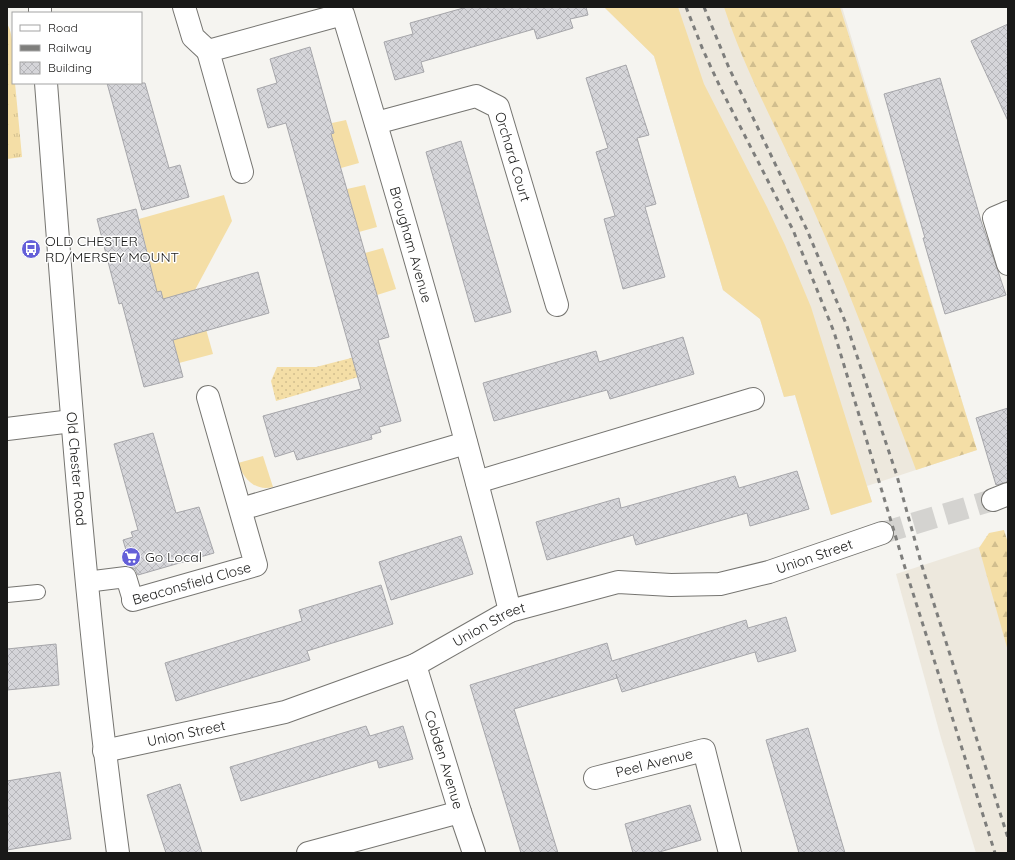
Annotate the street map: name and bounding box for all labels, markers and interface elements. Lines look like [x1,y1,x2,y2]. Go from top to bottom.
legend [12,12,142,84]
text: Road [48,20,78,35]
text: Railway [48,40,92,55]
text: Building [48,60,92,75]
street label: Orchard Court [491,110,535,204]
street label: Brougham Avenue [386,184,436,305]
place label: OLD CHESTER RD/MERSEY MOUNT [45,232,179,266]
bus stop icon: OLD CHESTER RD/MERSEY MOUNT [20,238,42,260]
street label: Old Chester Road [63,411,90,527]
street label: Union Street [774,535,855,578]
supermarket icon: Go Local [120,546,142,568]
place label: Go Local [145,548,202,566]
street label: Beaconsfield Close [130,558,253,609]
street label: Union Street [449,598,527,651]
street label: Cobden Avenue [420,708,468,811]
street label: Union Street [145,716,227,751]
street label: Peel Avenue [614,744,695,781]

